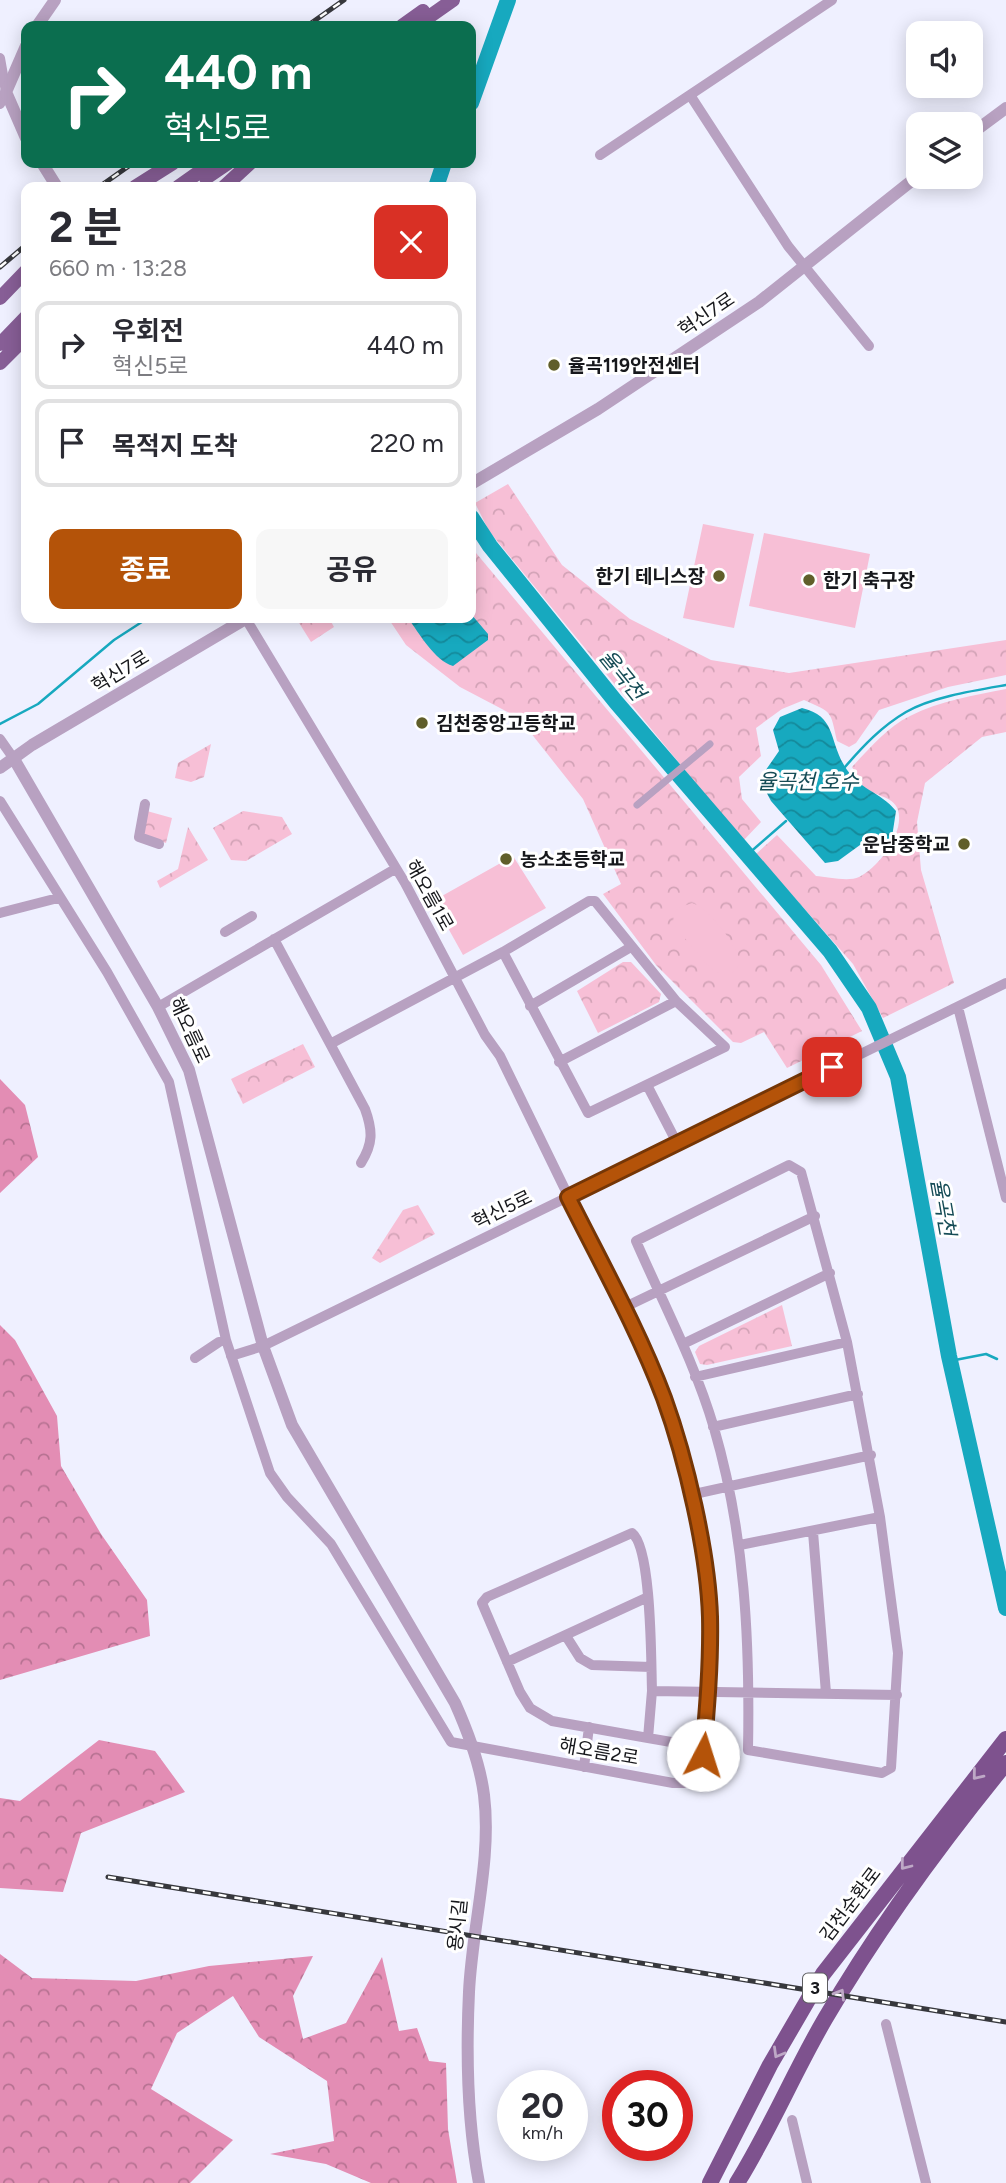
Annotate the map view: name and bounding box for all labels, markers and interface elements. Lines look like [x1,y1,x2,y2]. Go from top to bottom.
map controls [906,21,983,189]
button: sound [906,21,983,98]
text: 440 m [164,42,312,101]
icon: right [49,49,140,140]
text: 혁신5로 [164,109,271,147]
button: layers [906,112,983,189]
text: 2 분 [49,202,122,253]
button: close [374,205,448,279]
text: 660 m · 13:28 [49,254,187,282]
street label: 혁신7로 [674,287,739,341]
text: 우회전 [112,315,184,347]
icon: right [53,326,91,364]
text: 440 m [366,329,444,361]
text: 혁신5로 [112,352,189,380]
place label: 율곡119안전센터 [568,354,700,377]
marker: 율곡119안전센터 [546,357,562,373]
icon: arrive [53,424,91,462]
text: 220 m [370,427,444,459]
text: 목적지 도착 [112,430,238,462]
button: 종료 [49,529,242,609]
button: 공유 [256,529,448,609]
place label: 한기 테니스장 [596,565,705,588]
marker: 한기 테니스장 [711,568,727,584]
place label: 한기 축구장 [823,569,915,592]
marker: 한기 축구장 [801,572,817,588]
water label: 율곡천 [594,644,652,707]
street label: 혁신7로 [87,645,153,697]
place label: 김천중앙고등학교 [436,712,576,735]
marker: 김천중앙고등학교 [414,715,430,731]
water label: 율곡천 호수 [757,769,860,794]
place label: 운남중학교 [863,833,950,856]
marker: 운남중학교 [956,836,972,852]
place label: 농소초등학교 [520,848,625,871]
marker: 농소초등학교 [498,851,514,867]
street label: 해오름1로 [401,856,458,935]
street label: 해오름로 [164,994,215,1067]
pin [802,1037,862,1097]
icon: arrive [813,1048,851,1086]
water label: 율곡천 [926,1176,961,1240]
street label: 혁신5로 [469,1185,536,1234]
position arrow [666,1718,740,1792]
street label: 해오름2로 [557,1733,641,1770]
one-way arrow [972,1767,985,1779]
one-way arrow [901,1857,914,1870]
street label: 김천순환로 [815,1862,886,1946]
street label: 용시길 [443,1898,472,1952]
road number: 3 [803,1974,827,2002]
one-way arrow [832,1988,845,2001]
one-way arrow [773,2045,786,2058]
speed limit sign: 30 [602,2070,693,2161]
text: 20 [521,2085,564,2127]
text: km/h [522,2122,563,2144]

